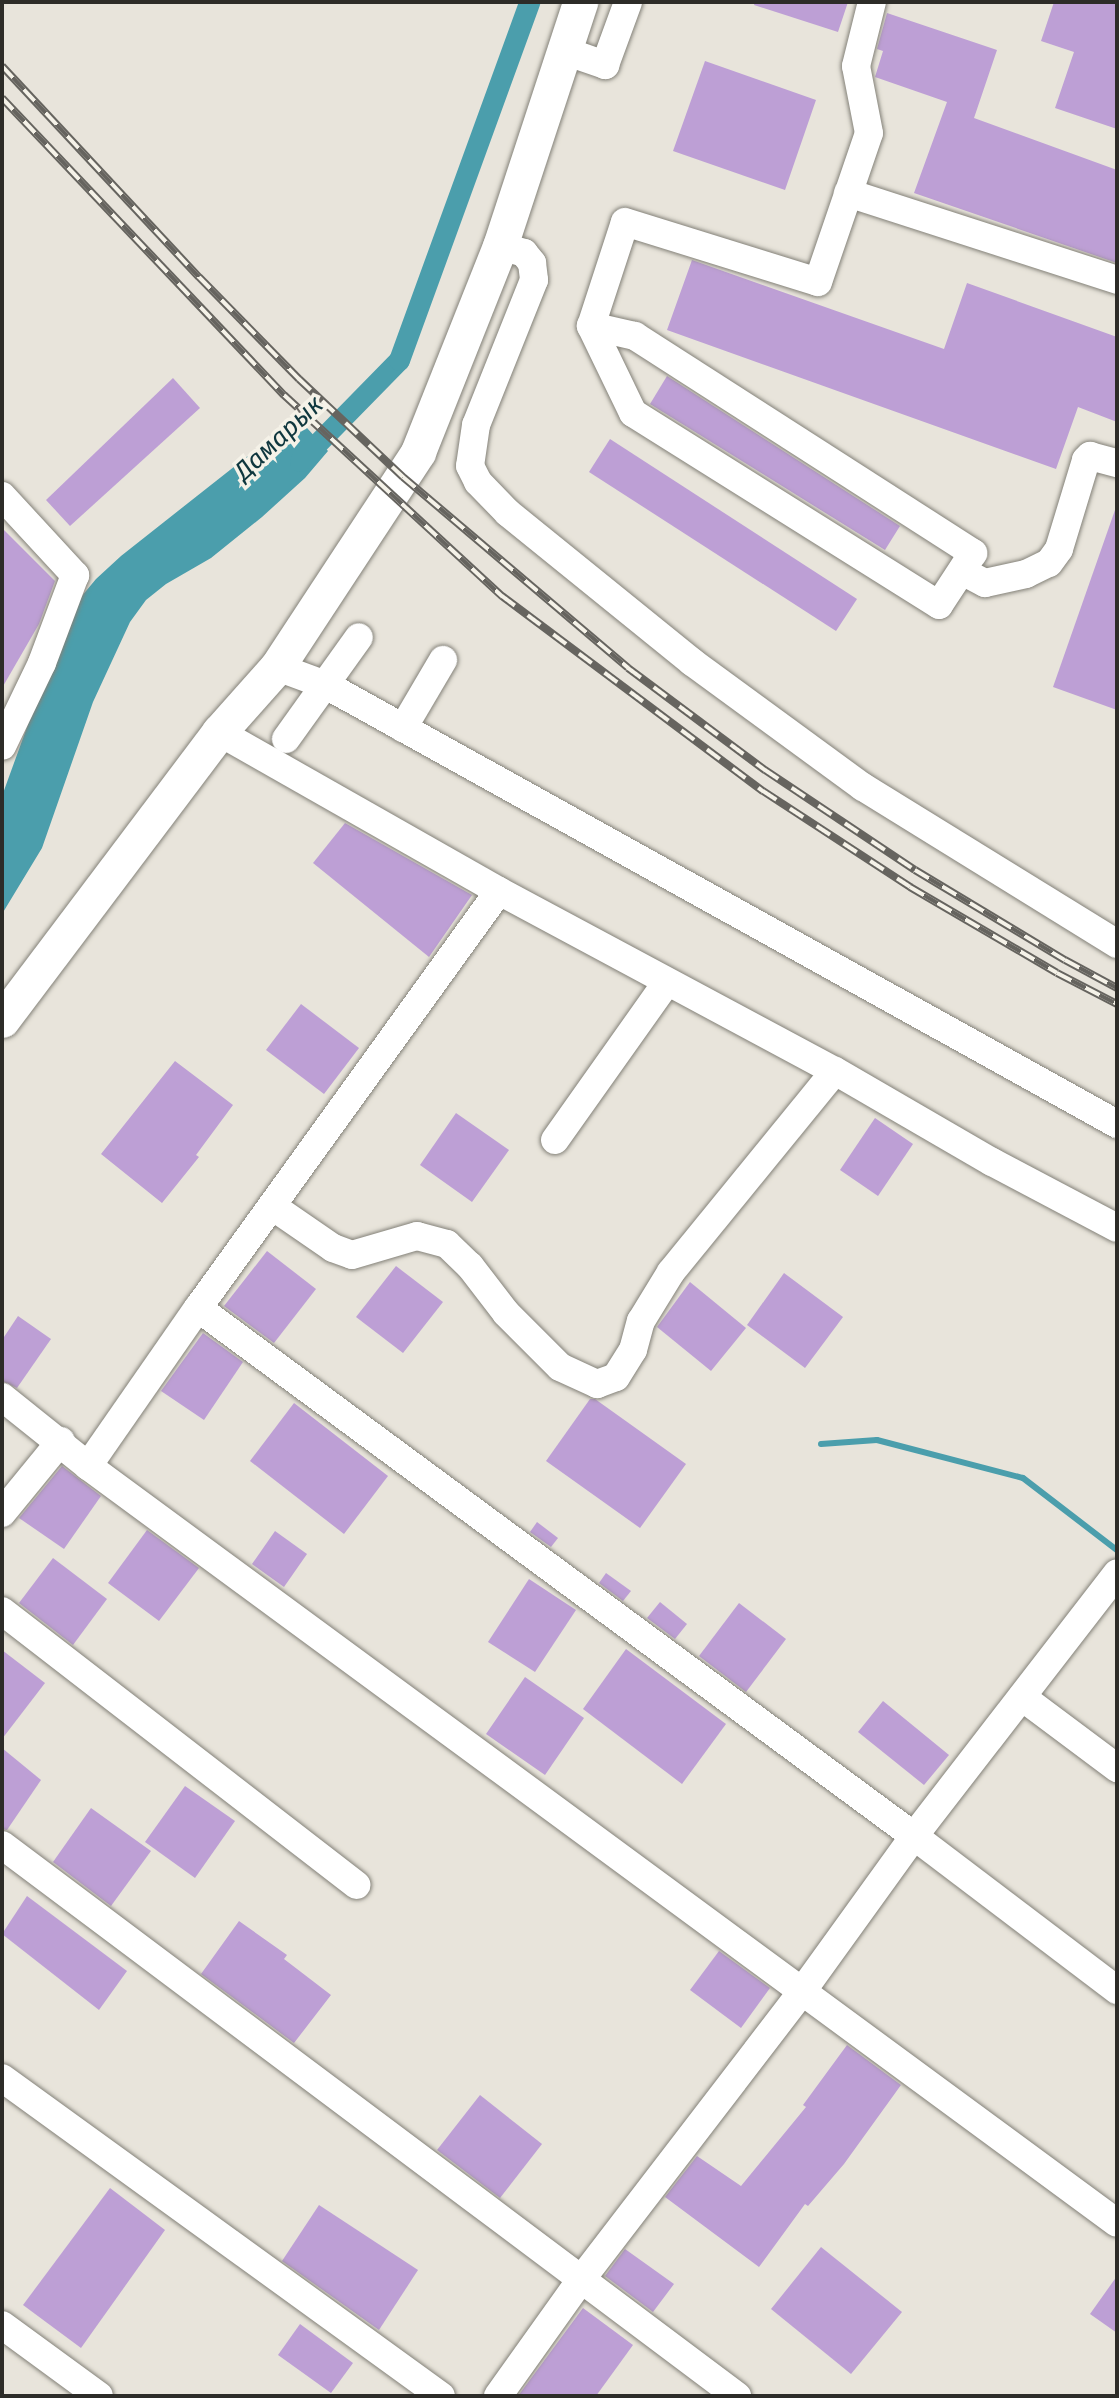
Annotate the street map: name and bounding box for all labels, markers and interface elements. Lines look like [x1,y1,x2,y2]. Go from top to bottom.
water label: Дамарык [228,389,330,487]

